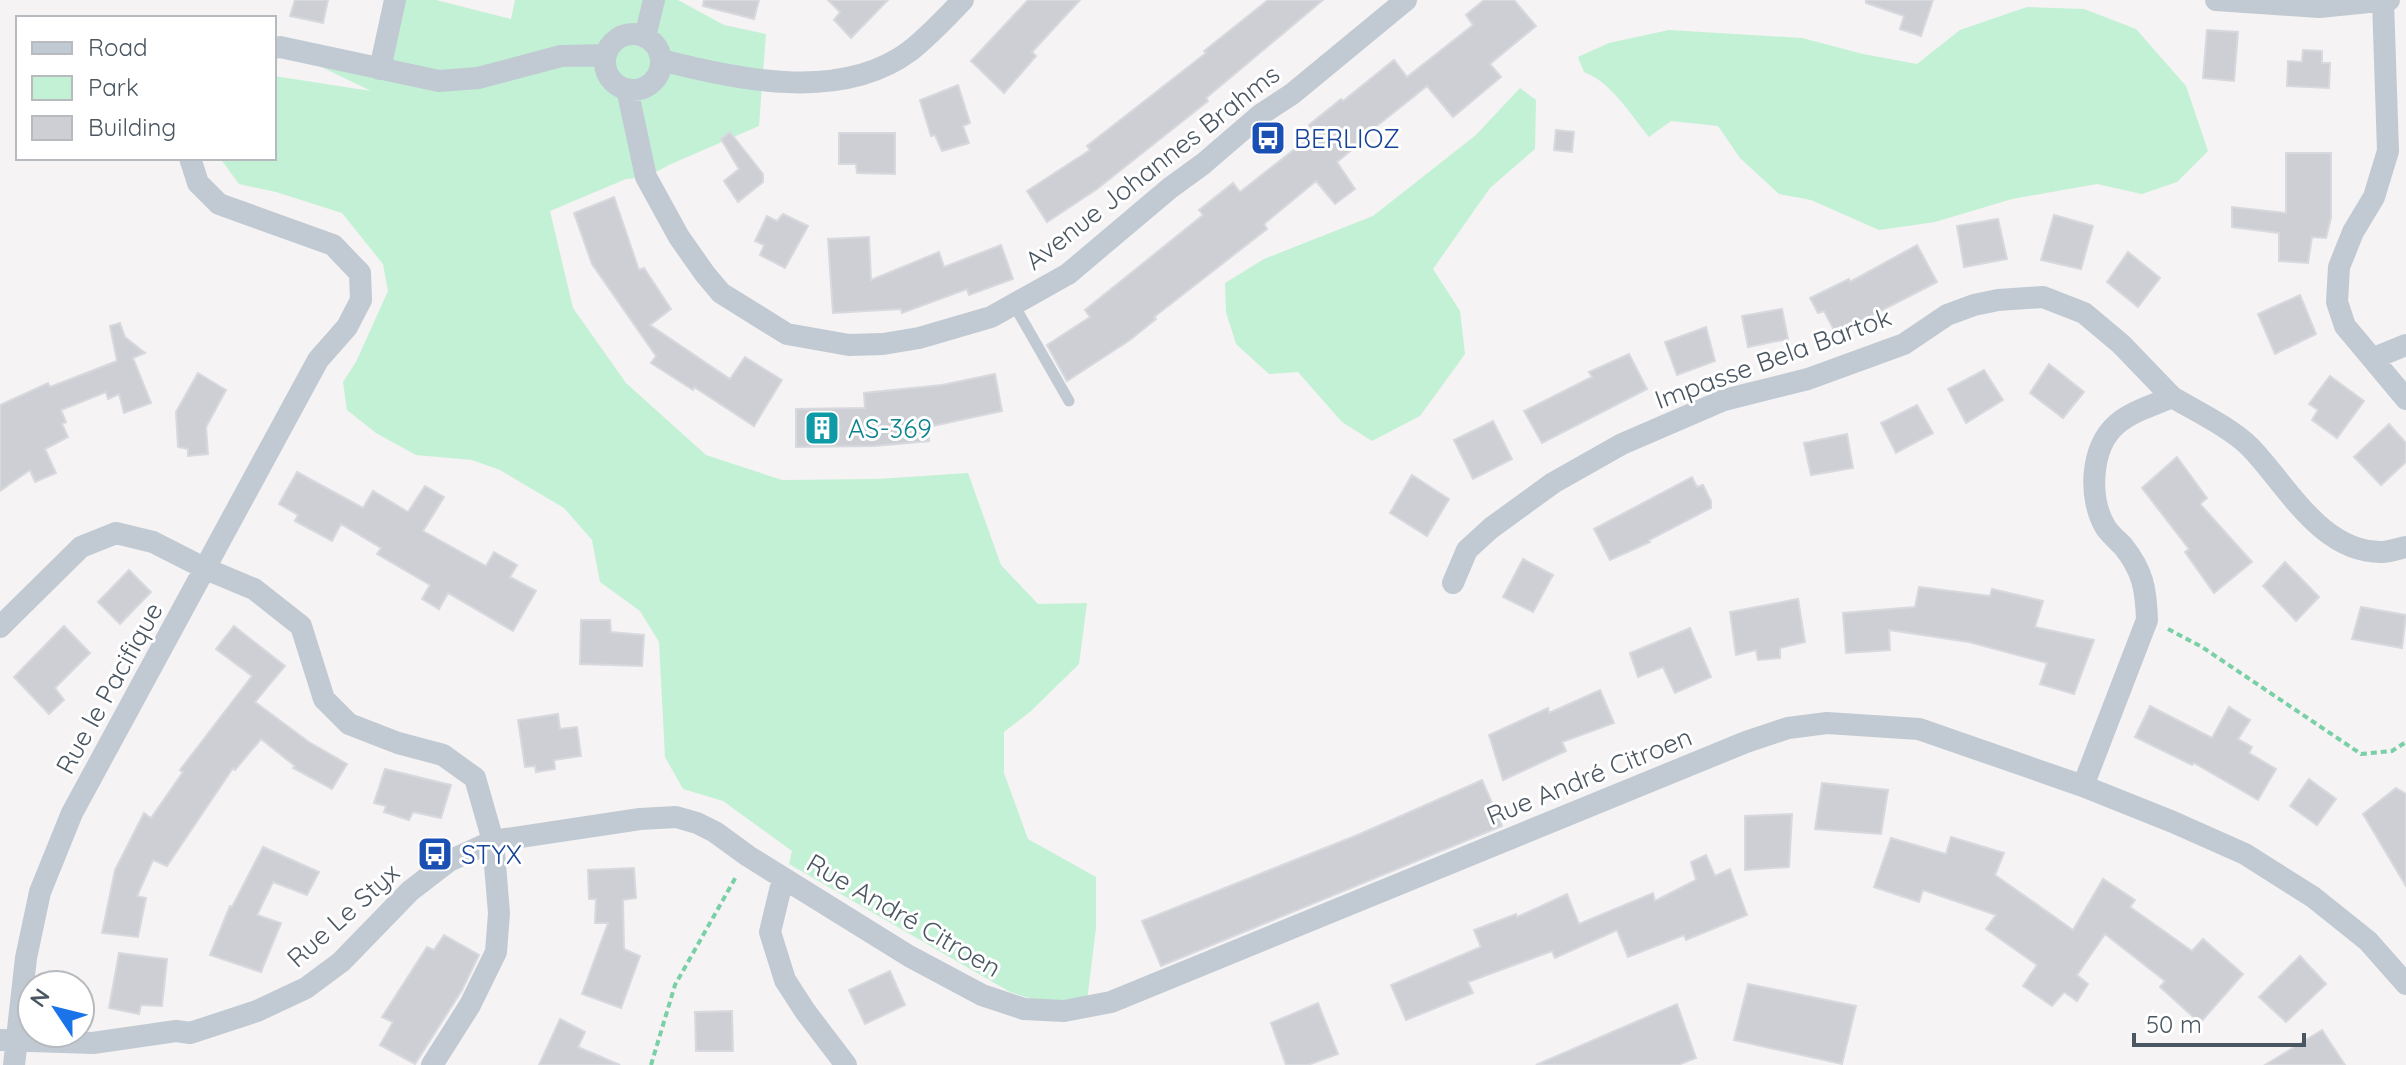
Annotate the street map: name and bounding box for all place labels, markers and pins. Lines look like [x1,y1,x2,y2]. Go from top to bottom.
bus stop icon: BERLIOZ [1249,119,1287,157]
place label: BERLIOZ [1294,122,1400,155]
building icon: AS-369 [803,409,841,447]
place label: AS-369 [848,412,932,445]
bus stop icon: STYX [416,835,454,873]
place label: STYX [461,838,522,871]

